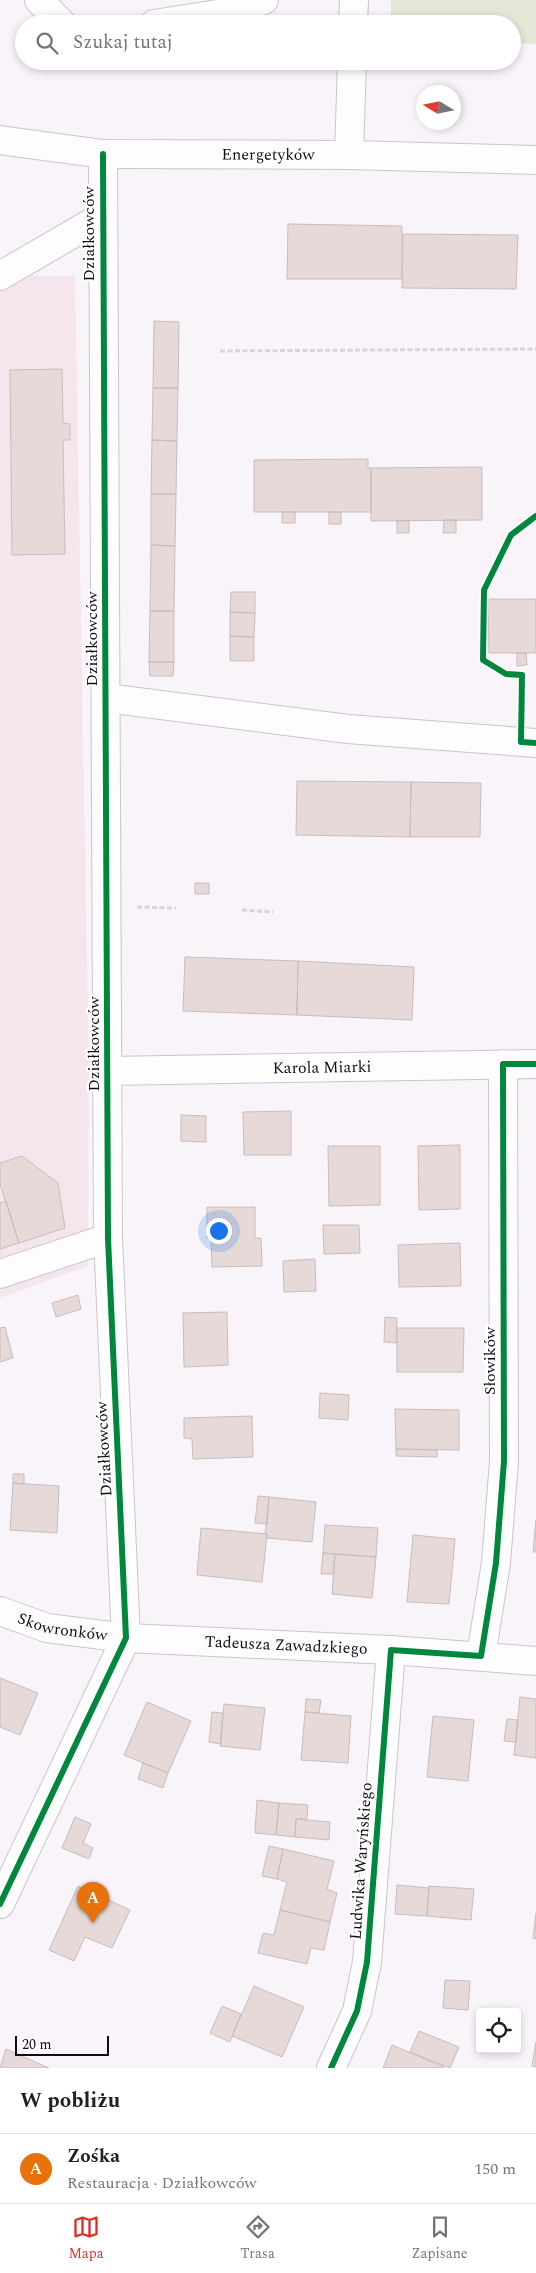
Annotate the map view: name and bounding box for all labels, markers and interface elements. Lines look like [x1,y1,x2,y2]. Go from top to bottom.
search box [15,15,521,70]
text: Szukaj tutaj [73,28,173,57]
icon: search [33,29,61,57]
north arrow [416,85,461,130]
street label: Energetyków [222,142,315,167]
street label: Działkowców [77,185,101,282]
street label: Działkowców [80,590,104,687]
street label: Działkowców [82,995,106,1092]
street label: Karola Miarki [272,1055,372,1080]
your location [206,1218,232,1244]
street label: Słowików [478,1326,502,1395]
street label: Działkowców [89,1400,118,1497]
street label: Skowronków [14,1606,110,1648]
street label: Tadeusza Zawadzkiego [204,1630,368,1661]
street label: Ludwika Waryńskiego [344,1782,378,1940]
pin: A [77,1882,109,1923]
map controls [476,2008,521,2053]
button: locate [476,2008,521,2053]
scale bar [15,2033,109,2056]
text: 20 m [22,2034,52,2055]
text: W pobliżu [20,2085,120,2117]
text: Zośka [67,2142,120,2171]
text: A [30,2157,42,2181]
text: 150 m [474,2157,516,2181]
text: Restauracja · Działkowców [67,2171,257,2195]
tab: Mapa [68,2213,104,2264]
tab: Trasa [240,2213,275,2264]
tab: Zapisane [412,2213,468,2264]

